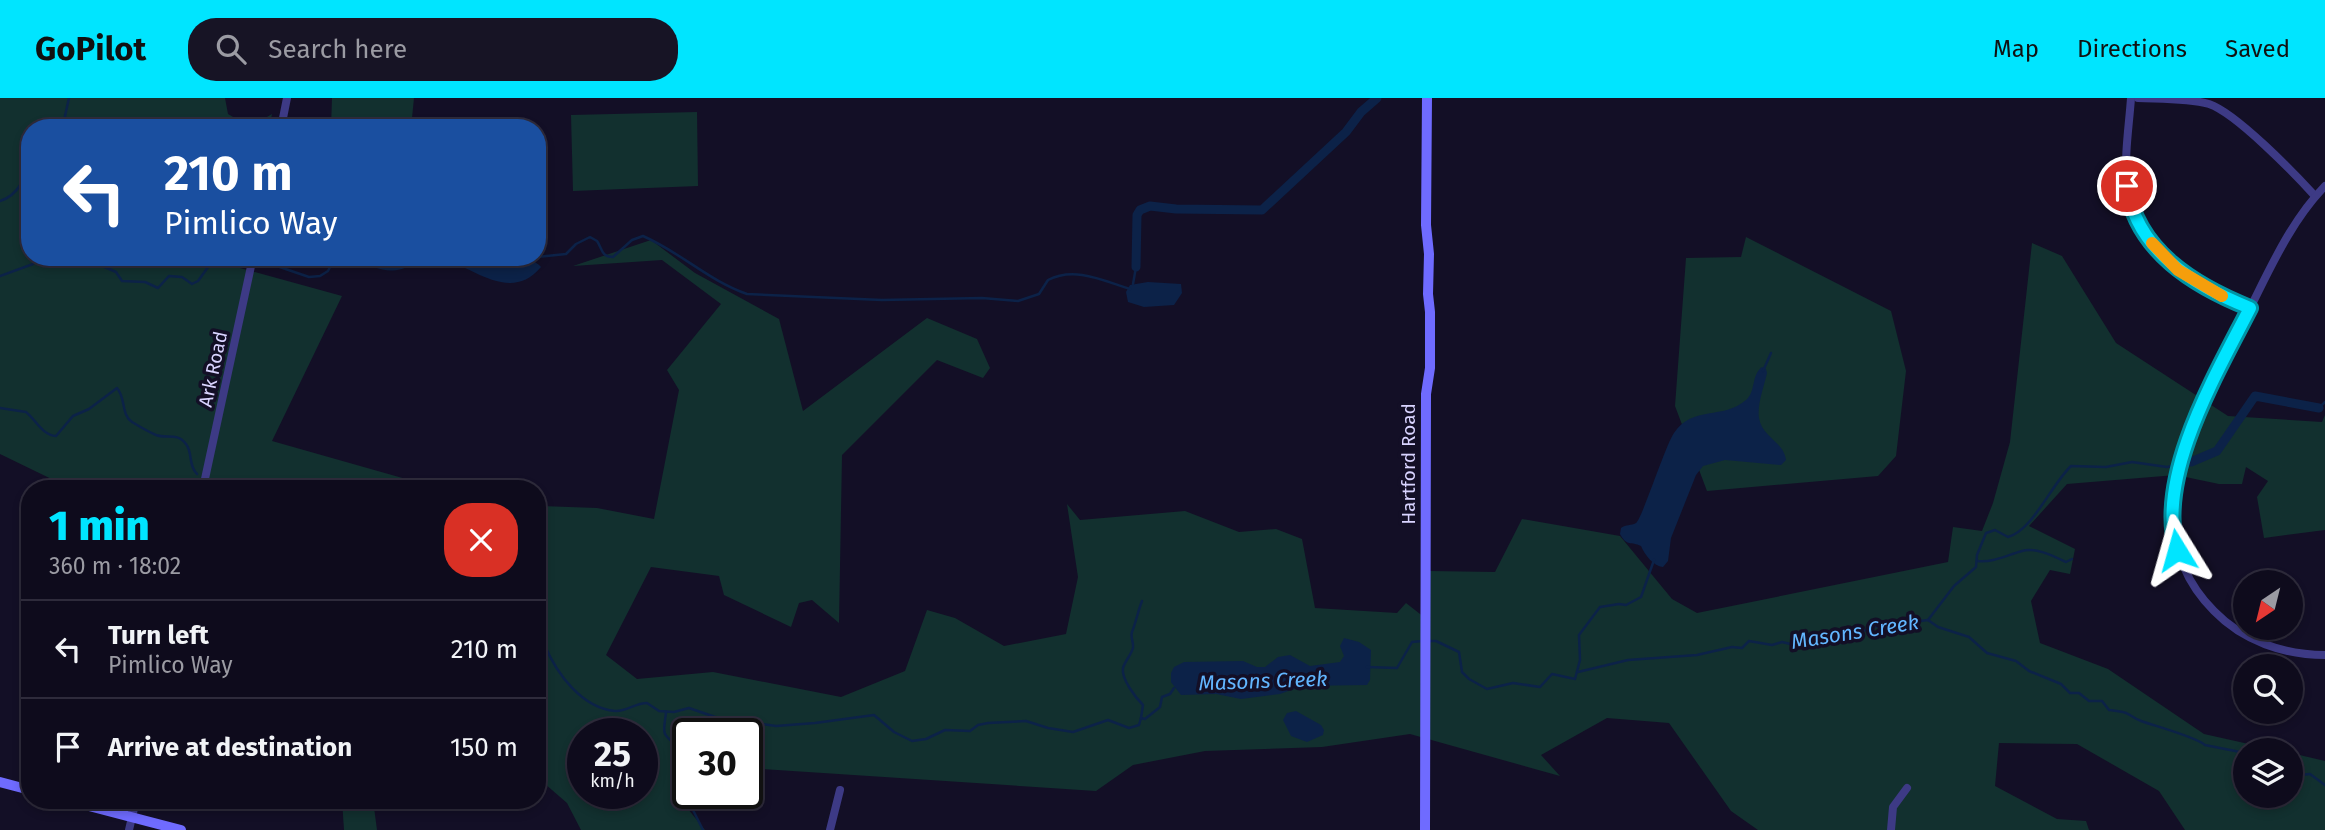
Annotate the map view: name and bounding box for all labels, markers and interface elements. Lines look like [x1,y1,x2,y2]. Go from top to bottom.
search box [188,18,678,81]
text: GoPilot [35,29,146,69]
icon: search [212,30,250,68]
text: Search here [268,34,407,65]
text: Map [1993,35,2039,63]
text: Directions [2077,35,2187,63]
text: Saved [2225,35,2290,63]
text: 210 m [164,144,293,203]
icon: left [49,147,140,238]
pin [2097,156,2157,216]
icon: arrive [2108,167,2146,205]
text: Pimlico Way [164,204,337,242]
street label: Ark Road [194,329,232,409]
street label: Hartford Road [1397,403,1420,525]
text: 1 min [49,501,150,551]
button: close [444,503,518,577]
position arrow [2140,513,2214,587]
text: 360 m · 18:02 [49,552,181,580]
north arrow [2233,570,2303,640]
map controls [2233,570,2303,808]
water label: Masons Creek [1789,609,1921,655]
text: Turn left [108,620,209,651]
icon: left [49,630,87,668]
text: 210 m [451,634,518,665]
text: Pimlico Way [108,651,233,679]
button: search [2233,654,2303,724]
water label: Masons Creek [1198,666,1328,696]
speed limit sign: 30 [672,718,763,809]
icon: arrive [49,728,87,766]
text: Arrive at destination [108,732,352,763]
text: 150 m [450,732,518,763]
text: 25 [594,733,631,775]
button: layers [2233,738,2303,808]
text: km/h [590,770,635,792]

